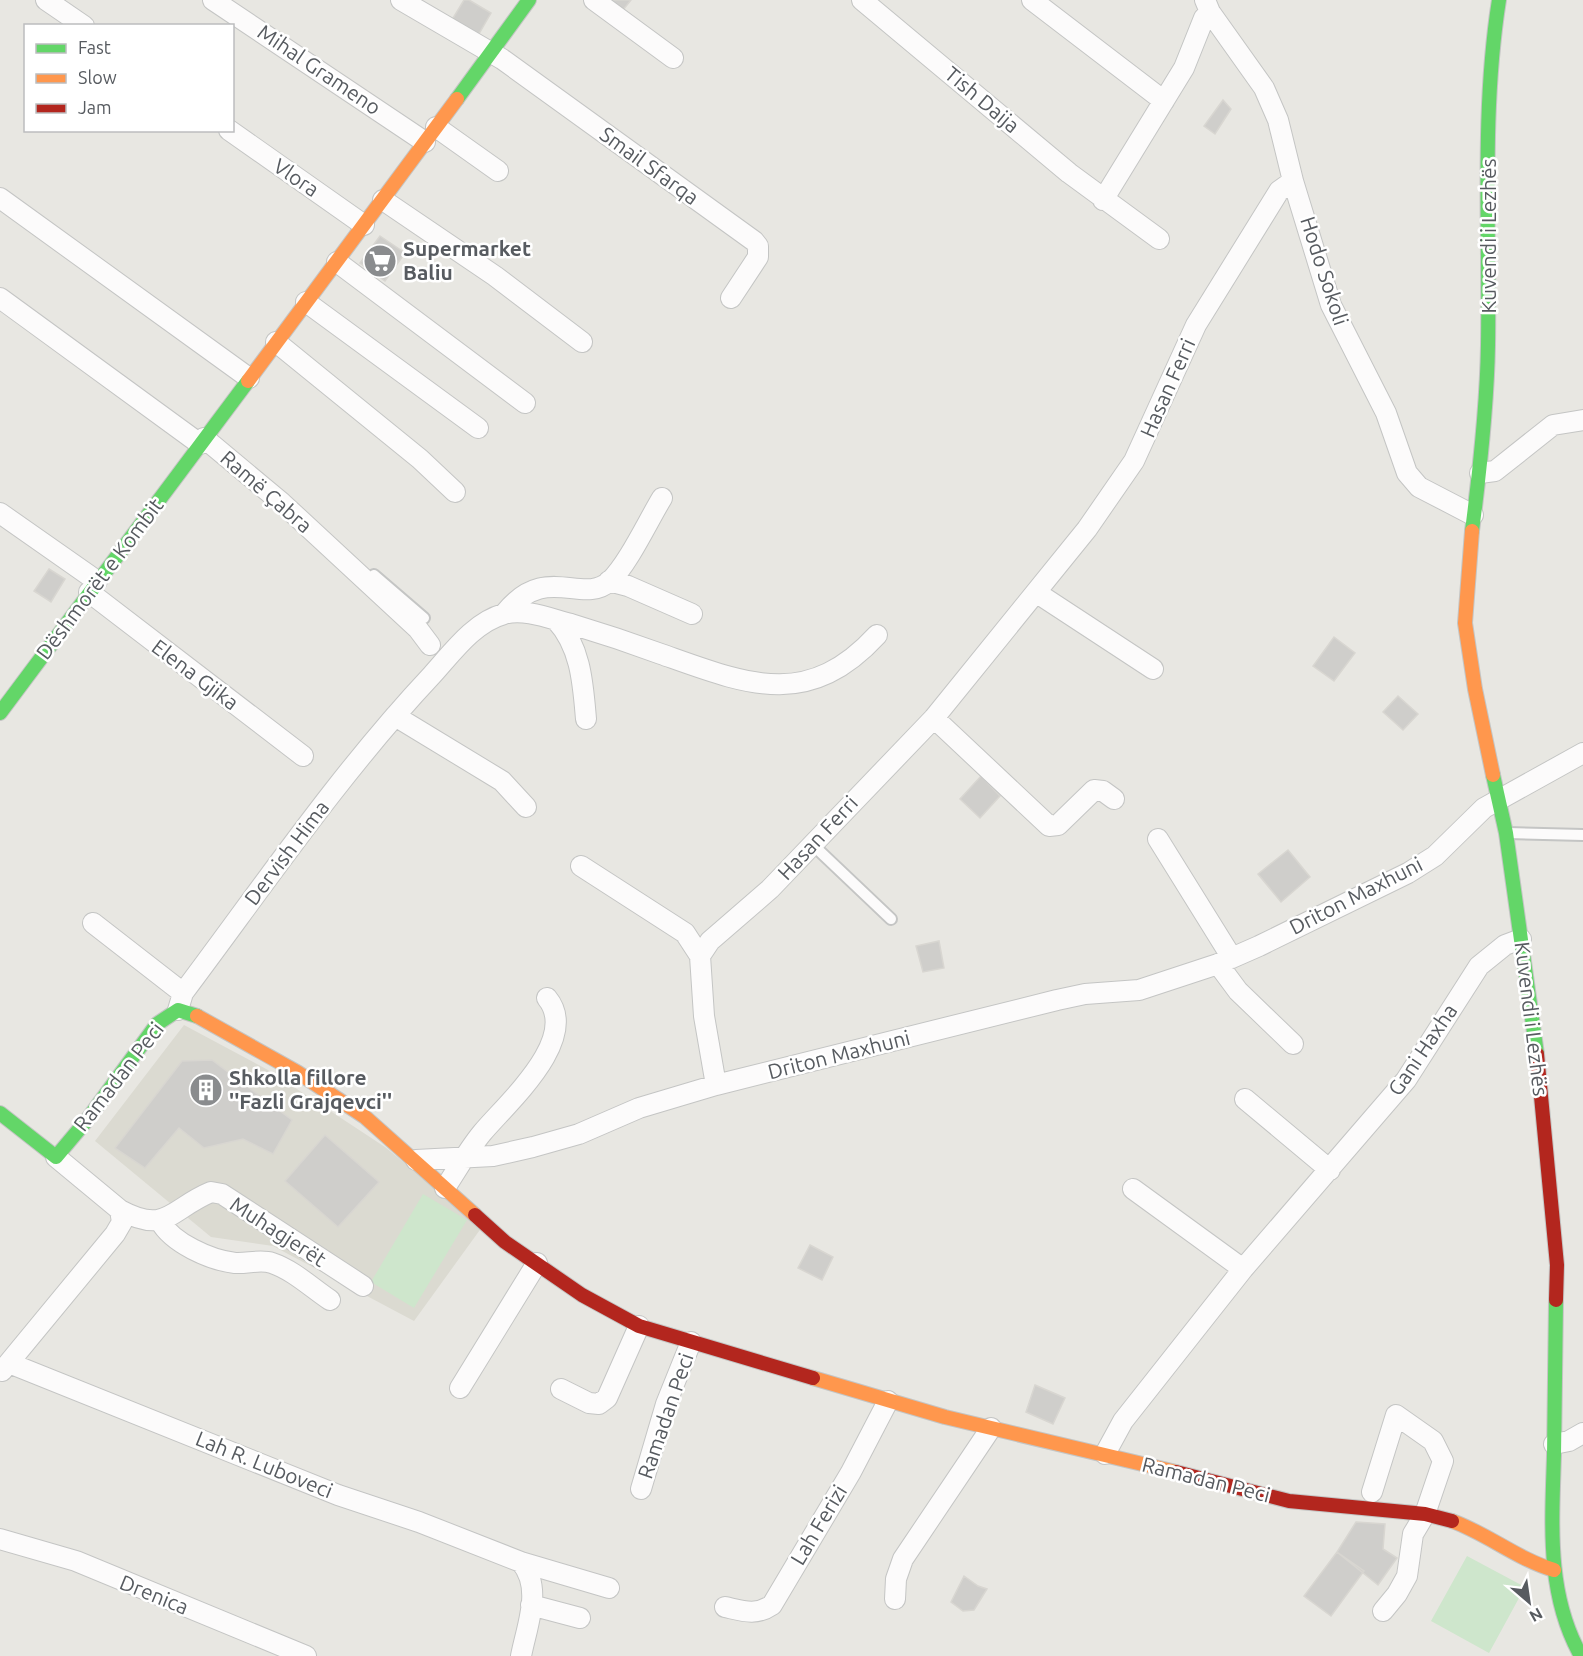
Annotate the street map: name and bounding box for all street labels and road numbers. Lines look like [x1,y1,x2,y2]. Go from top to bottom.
street label: Mihal Grameno [254,19,386,119]
street label: Tish Daija [941,61,1025,137]
street label: Smail Sfarqa [596,121,704,209]
street label: Vlora [269,153,324,201]
street label: Kuvendi i Lezhës [1476,158,1500,314]
street label: Hodo Sokoli [1296,213,1354,328]
street label: Hasan Ferri [1135,334,1200,441]
street label: Ramë Çabra [216,445,317,537]
street label: Dëshmorët e Kombit [31,493,168,664]
street label: Elena Gjika [148,634,244,714]
street label: Hasan Ferri [772,790,862,884]
street label: Dervish Hima [239,795,333,909]
street label: Driton Maxhuni [1285,851,1426,939]
street label: Kuvendi i Lezhës [1511,940,1553,1097]
street label: Gani Haxha [1383,999,1462,1100]
street label: Ramadan Peci [68,1017,168,1135]
street label: Driton Maxhuni [765,1025,912,1083]
street label: Muhagjerët [226,1191,331,1271]
street label: Ramadan Peci [632,1350,698,1482]
street label: Lah R. Luboveci [192,1426,336,1502]
street label: Ramadan Peci [1140,1452,1273,1507]
street label: Lah Ferizi [785,1480,851,1569]
street label: Drenica [117,1569,192,1619]

